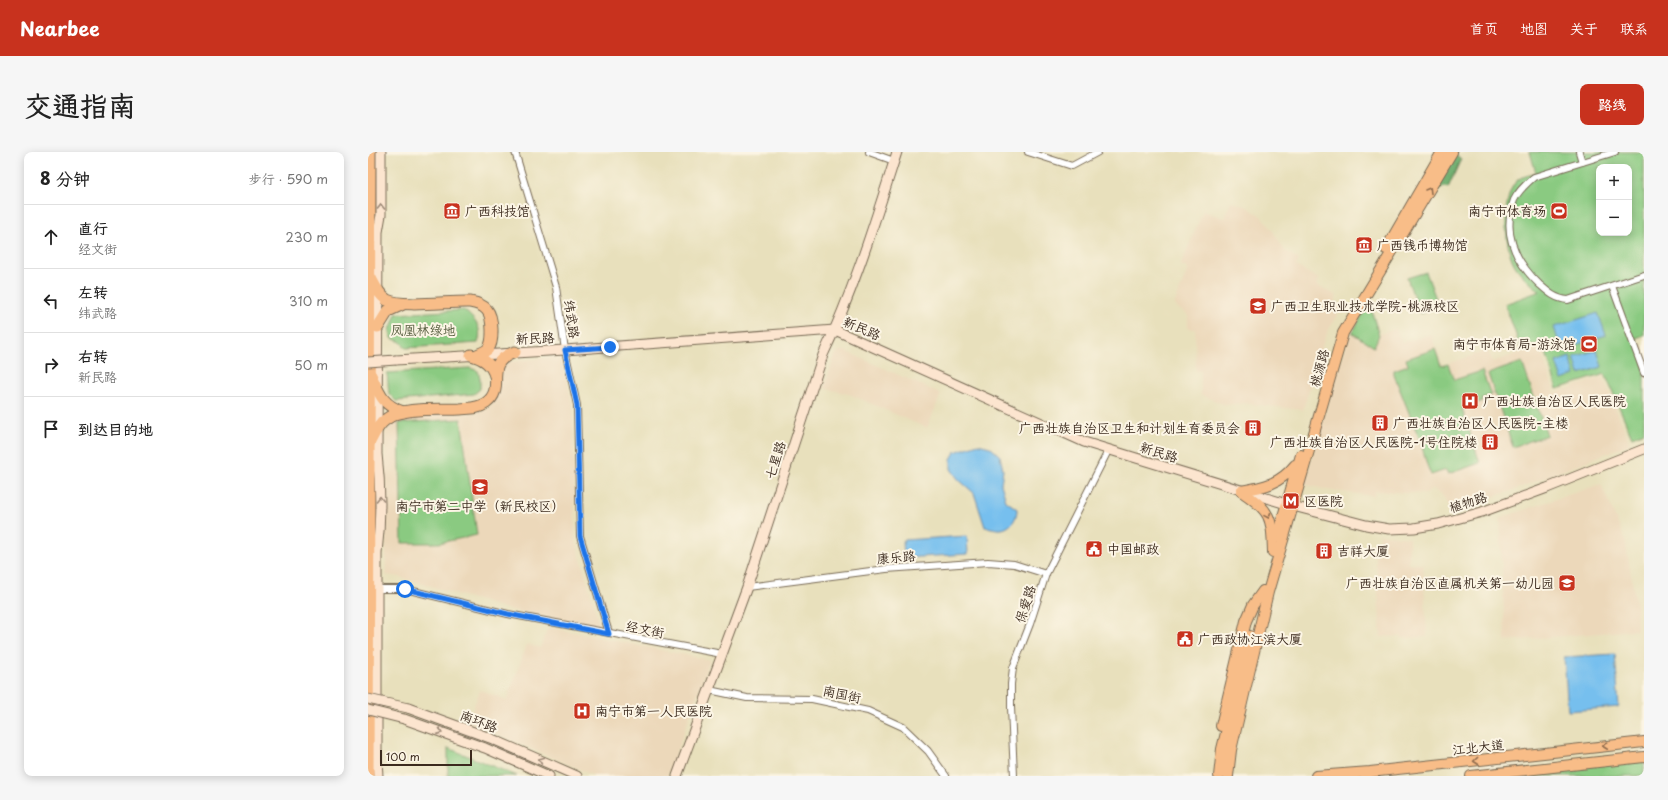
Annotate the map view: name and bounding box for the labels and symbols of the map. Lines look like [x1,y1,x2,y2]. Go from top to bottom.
one-way arrow [1424,187,1432,194]
museum icon: 广西科技馆 [442,201,462,221]
place label: 广西科技馆 [465,201,530,220]
place label: 南宁市体育场 [1468,201,1546,220]
sports icon: 南宁市体育场 [1549,201,1569,221]
one-way arrow [377,204,385,210]
museum icon: 广西钱币博物馆 [1354,235,1374,255]
place label: 广西钱币博物馆 [1377,235,1468,254]
school or university icon: 广西卫生职业技术学院-桃源校区 [1248,296,1268,316]
place label: 广西卫生职业技术学院-桃源校区 [1271,296,1459,315]
street label: 纬武路 [560,298,585,340]
street label: 新民路 [841,311,884,344]
park label: 凤凰林绿地 [390,320,456,339]
street label: 新民路 [515,327,555,348]
place label: 南宁市体育局-游泳馆 [1453,334,1576,353]
sports icon: 南宁市体育局-游泳馆 [1579,334,1599,354]
route end [601,338,619,356]
street label: 桃源路 [1304,346,1333,389]
hospital icon: 广西壮族自治区人民医院 [1460,391,1480,411]
place label: 广西壮族自治区人民医院 [1483,391,1626,410]
building icon: 广西壮族自治区人民医院-主楼 [1370,413,1390,433]
place label: 广西壮族自治区人民医院-主楼 [1393,413,1568,432]
place label: 广西壮族自治区卫生和计划生育委员会 [1019,418,1240,437]
building icon: 广西壮族自治区卫生和计划生育委员会 [1243,418,1263,438]
place label: 广西壮族自治区人民医院-1号住院楼 [1270,432,1477,451]
building icon: 广西壮族自治区人民医院-1号住院楼 [1480,432,1500,452]
street label: 新民路 [1138,437,1181,466]
street label: 七星路 [759,438,790,481]
school or university icon: 南宁市第二中学（新民校区） [470,477,490,497]
street label: 植物路 [1446,486,1489,517]
metro station icon: 区医院 [1281,491,1301,511]
place label: 区医院 [1304,491,1343,510]
one-way arrow [376,496,384,502]
place label: 南宁市第二中学（新民校区） [395,496,565,515]
one-way arrow [1263,512,1271,519]
public building icon: 中国邮政 [1084,539,1104,559]
place label: 中国邮政 [1107,539,1159,558]
building icon: 吉祥大厦 [1314,541,1334,561]
place label: 吉祥大厦 [1337,541,1389,560]
street label: 康乐路 [876,545,916,568]
place label: 广西壮族自治区直属机关第一幼儿园 [1346,573,1554,592]
school or university icon: 广西壮族自治区直属机关第一幼儿园 [1557,573,1577,593]
route start [396,580,414,598]
street label: 保爱路 [1009,582,1040,625]
street label: 经文街 [624,615,666,642]
public building icon: 广西政协江滨大厦 [1175,629,1195,649]
place label: 广西政协江滨大厦 [1198,629,1302,648]
street label: 南国街 [821,680,863,707]
hospital icon: 南宁市第一人民医院 [572,701,592,721]
place label: 南宁市第一人民医院 [595,701,712,720]
street label: 南环路 [458,705,501,736]
one-way arrow [437,728,444,736]
street label: 江北大道 [1451,734,1505,759]
one-way arrow [1602,741,1608,750]
scale bar [380,748,472,767]
one-way arrow [1473,756,1479,765]
one-way arrow [538,757,545,765]

